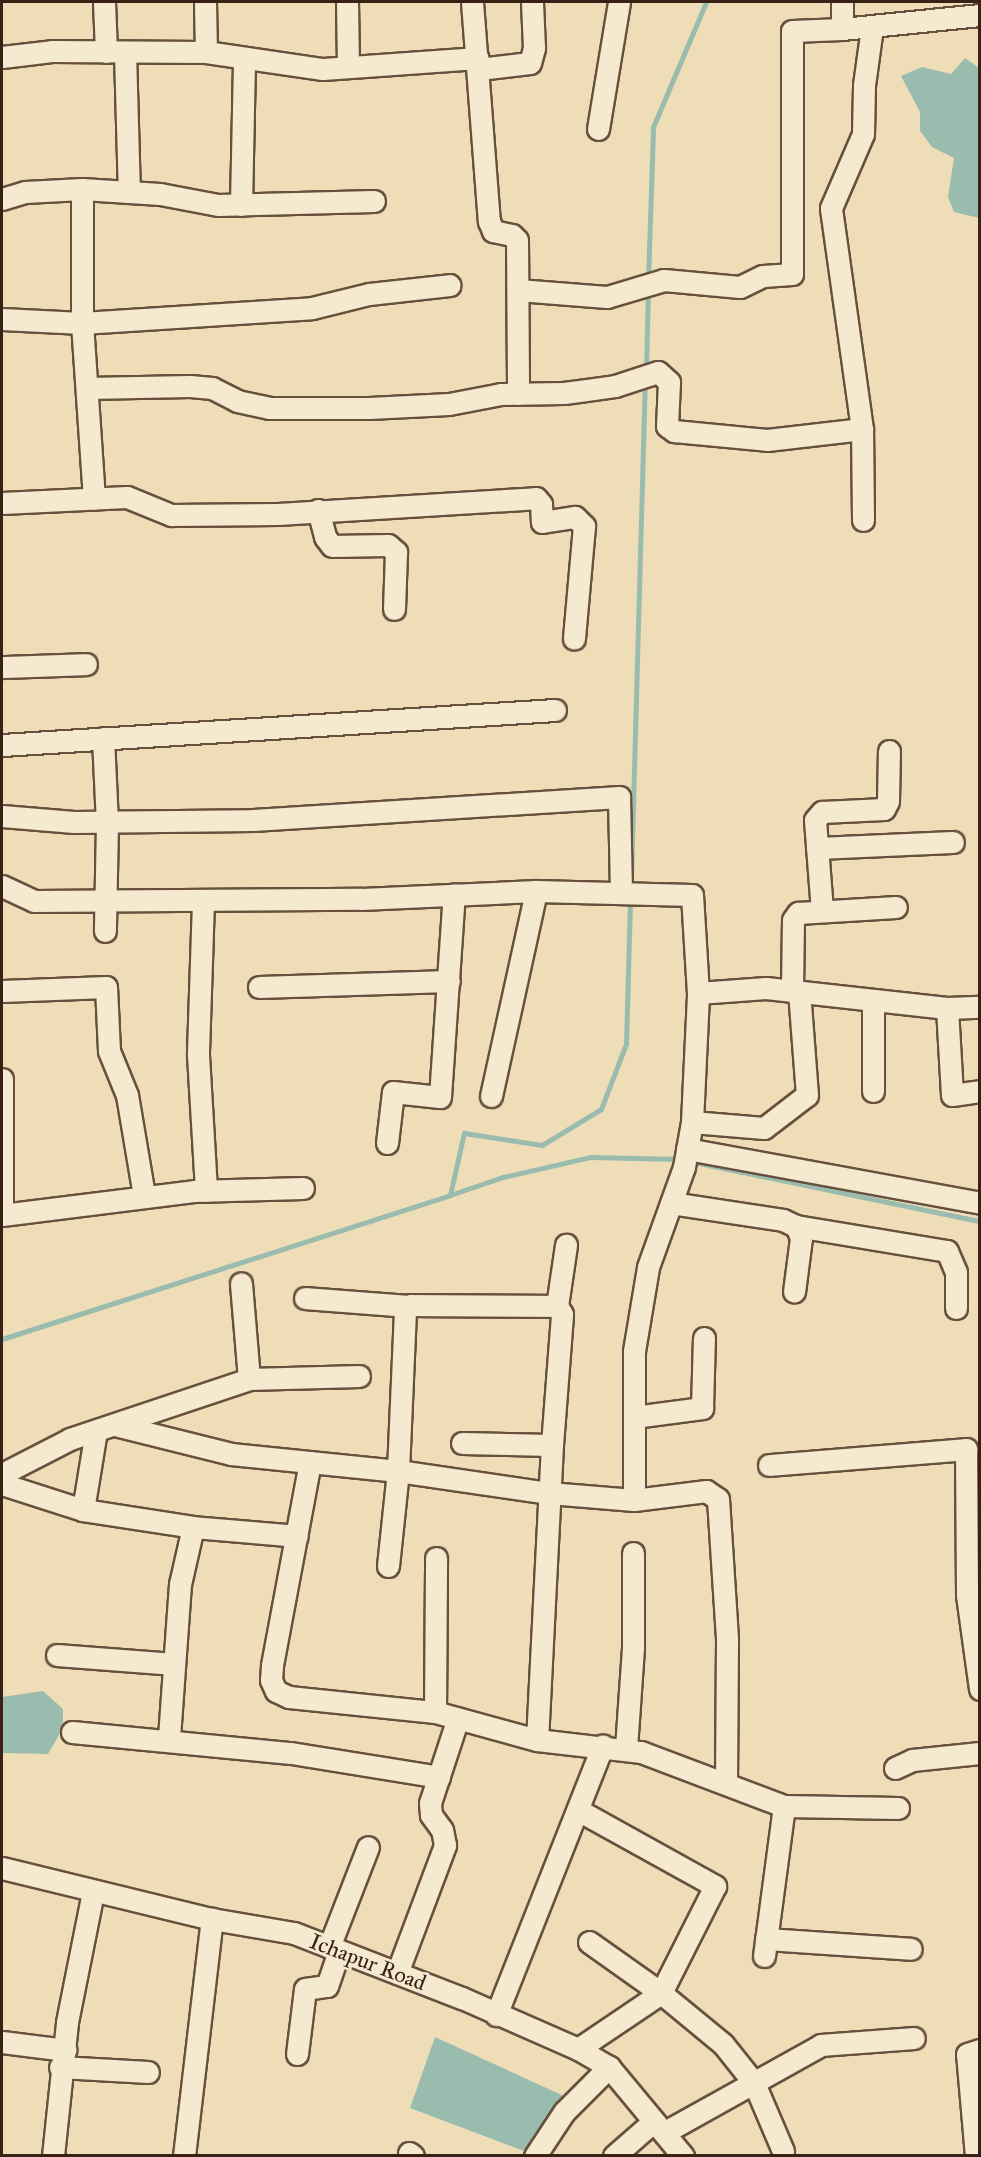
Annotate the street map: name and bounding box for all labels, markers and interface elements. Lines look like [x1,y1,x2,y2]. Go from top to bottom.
street label: Ichapur Road [306,1928,430,1996]

